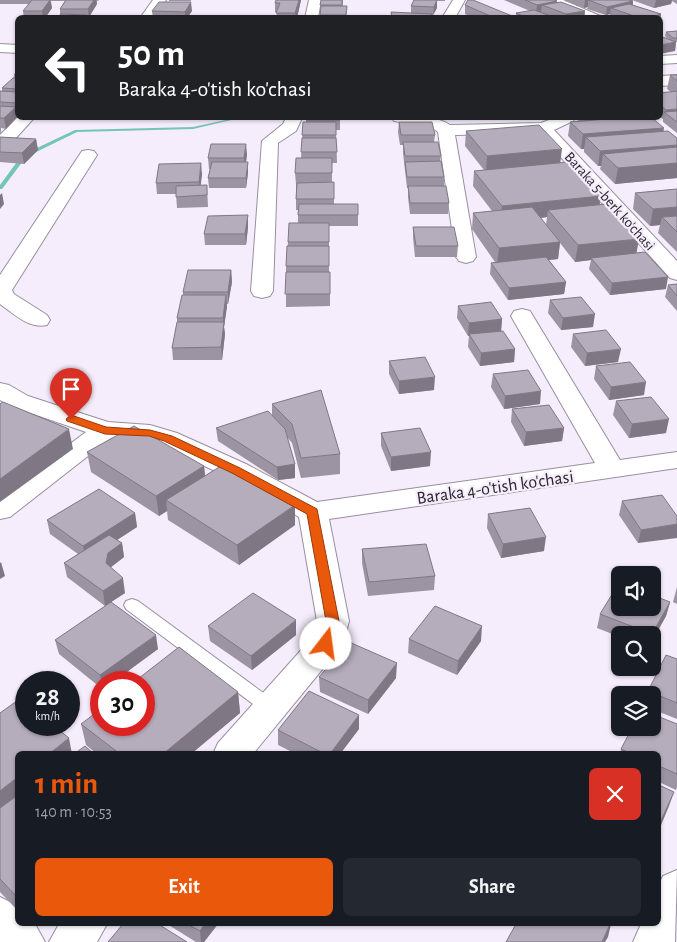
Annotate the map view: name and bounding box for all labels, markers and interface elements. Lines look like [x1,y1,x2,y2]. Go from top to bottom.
icon: left [35,35,100,100]
text: 50 m [118,37,185,72]
text: Baraka 4-o'tish ko'chasi [118,78,312,100]
street label: Baraka 5-berk ko'chasi [562,149,658,253]
pin [50,368,92,419]
icon: arrive [57,375,85,403]
street label: Baraka 4-o'tish ko'chasi [415,468,575,508]
map controls [611,566,661,736]
button: sound [611,566,661,616]
position arrow [299,617,351,669]
button: search [611,626,661,676]
speed limit sign: 30 [90,671,155,736]
text: 28 [35,685,60,710]
button: layers [611,686,661,736]
text: km/h [35,710,60,722]
button: close [589,768,641,820]
text: 1 min [35,769,98,799]
text: 140 m · 10:53 [35,804,112,820]
button: Exit [35,858,333,916]
button: Share [343,858,641,916]

